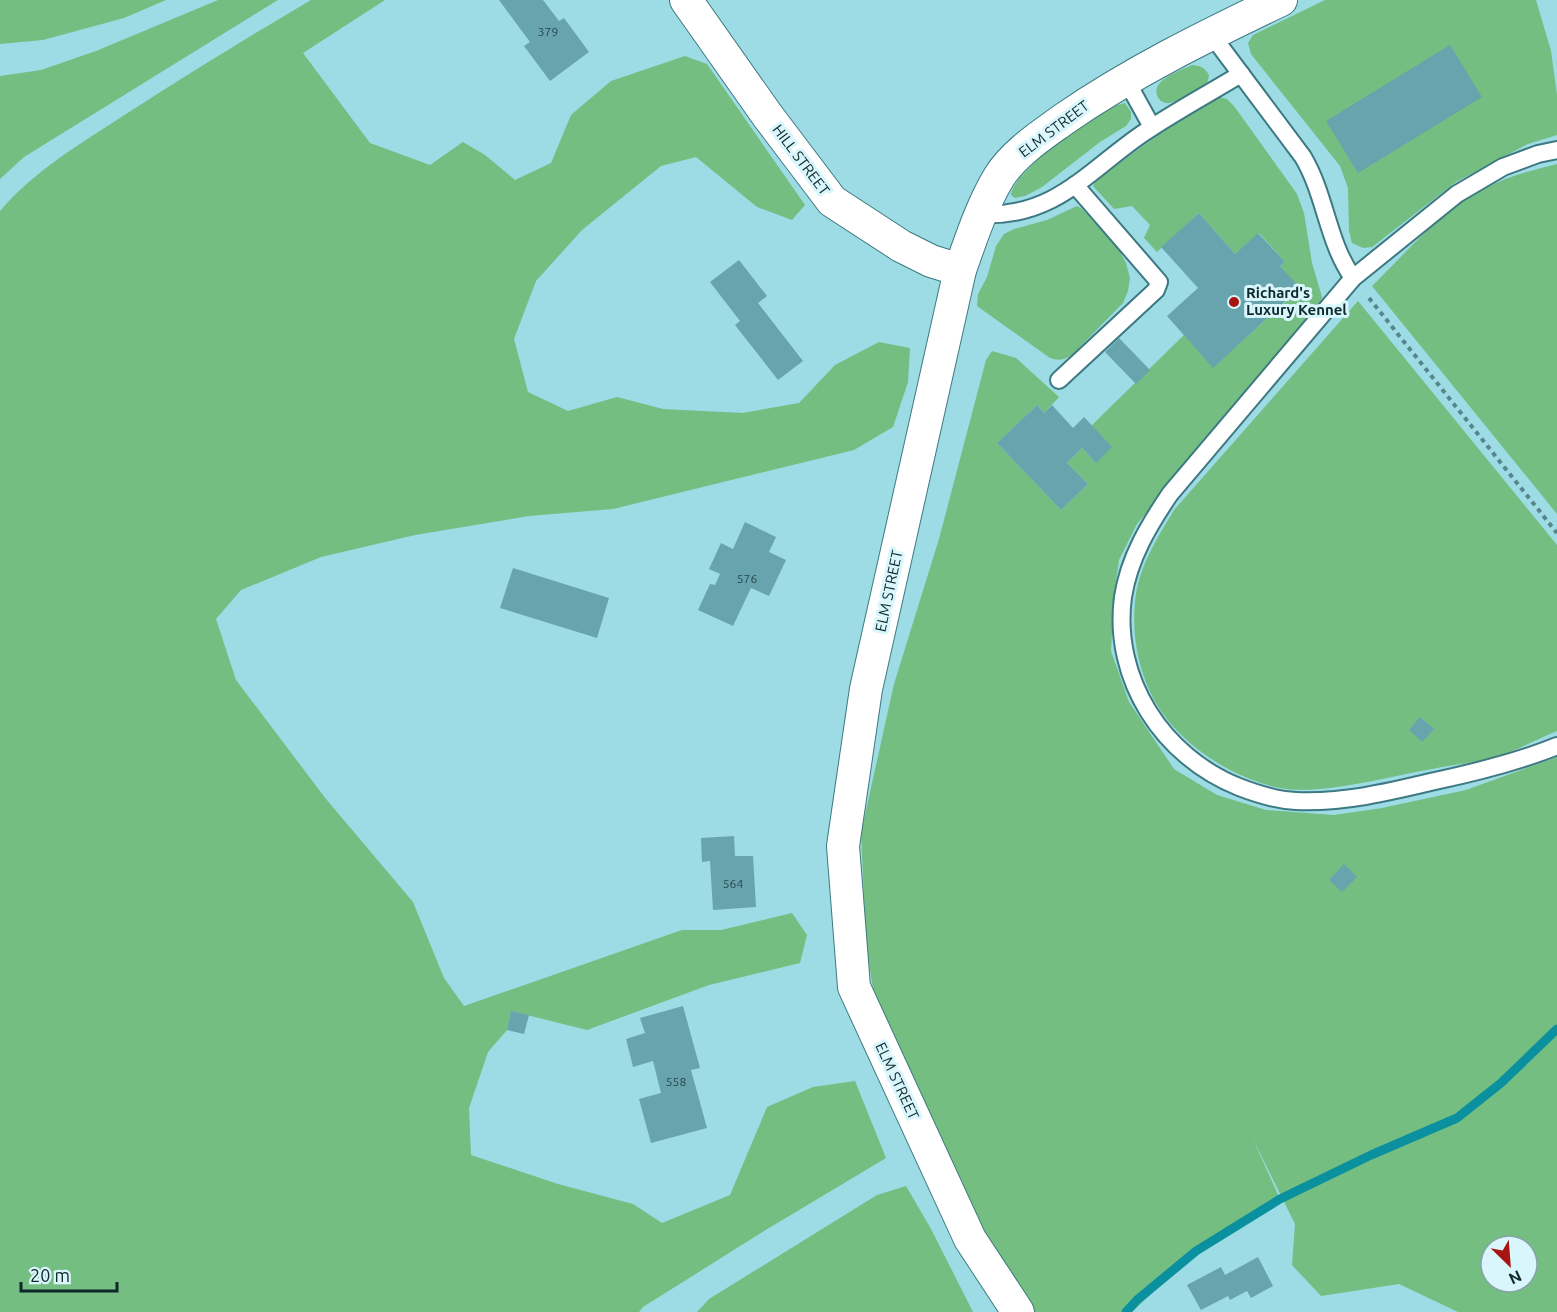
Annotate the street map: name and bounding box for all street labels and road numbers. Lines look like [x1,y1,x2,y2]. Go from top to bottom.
street label: ELM STREET [1015,96,1093,160]
street label: HILL STREET [769,121,834,199]
street label: ELM STREET [872,548,906,633]
street label: ELM STREET [872,1039,923,1123]

